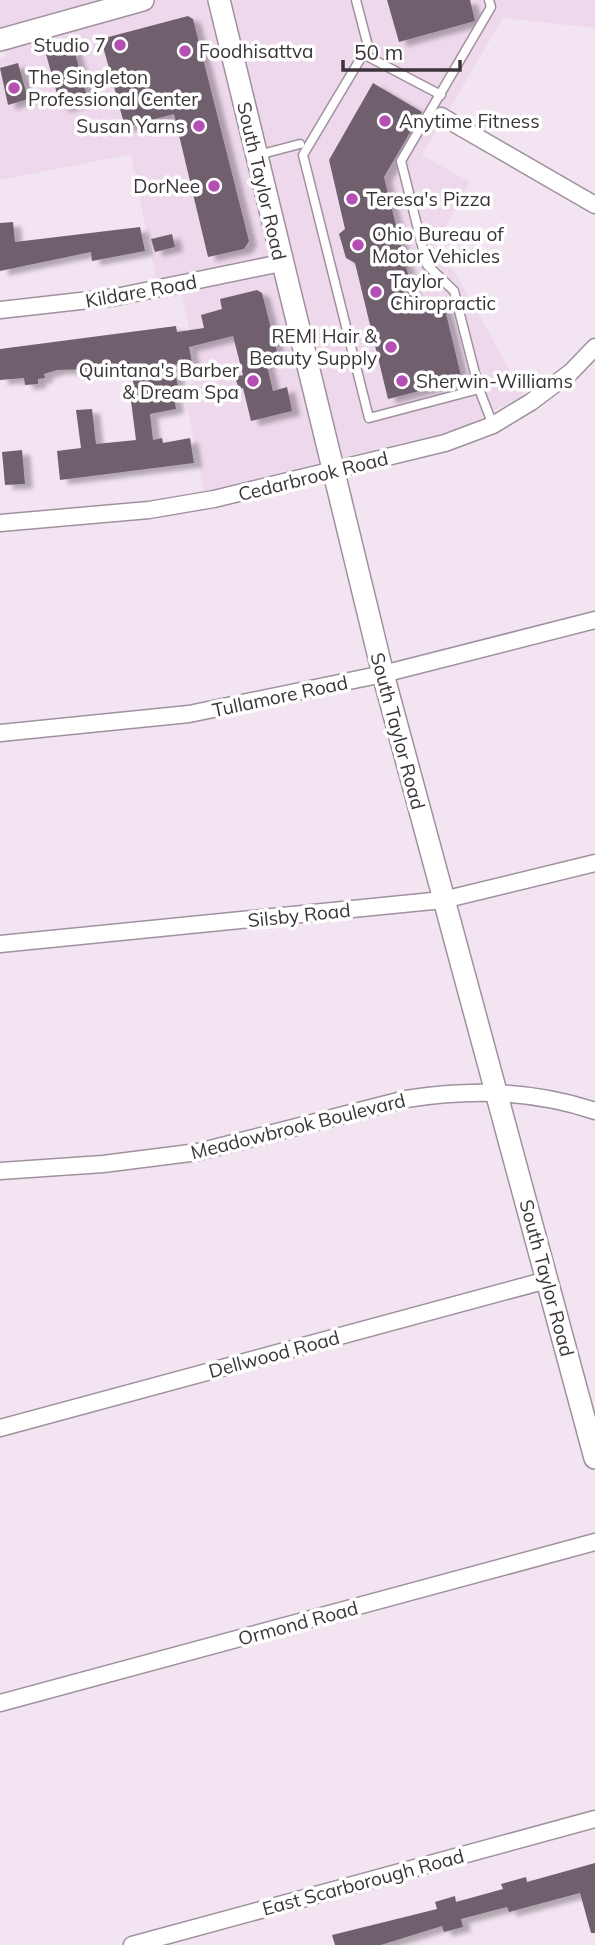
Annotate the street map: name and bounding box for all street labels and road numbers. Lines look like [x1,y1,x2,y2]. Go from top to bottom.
street label: South Taylor Road [232,100,292,262]
street label: Kildare Road [83,269,199,313]
street label: Cedarbrook Road [236,446,390,506]
street label: South Taylor Road [365,650,431,812]
street label: Tullamore Road [210,670,350,722]
street label: Silsby Road [246,898,352,932]
street label: Meadowbrook Boulevard [188,1088,408,1164]
street label: South Taylor Road [514,1197,580,1359]
street label: Dellwood Road [206,1325,342,1383]
street label: Ormond Road [235,1595,361,1651]
street label: East Scarborough Road [260,1844,466,1920]

